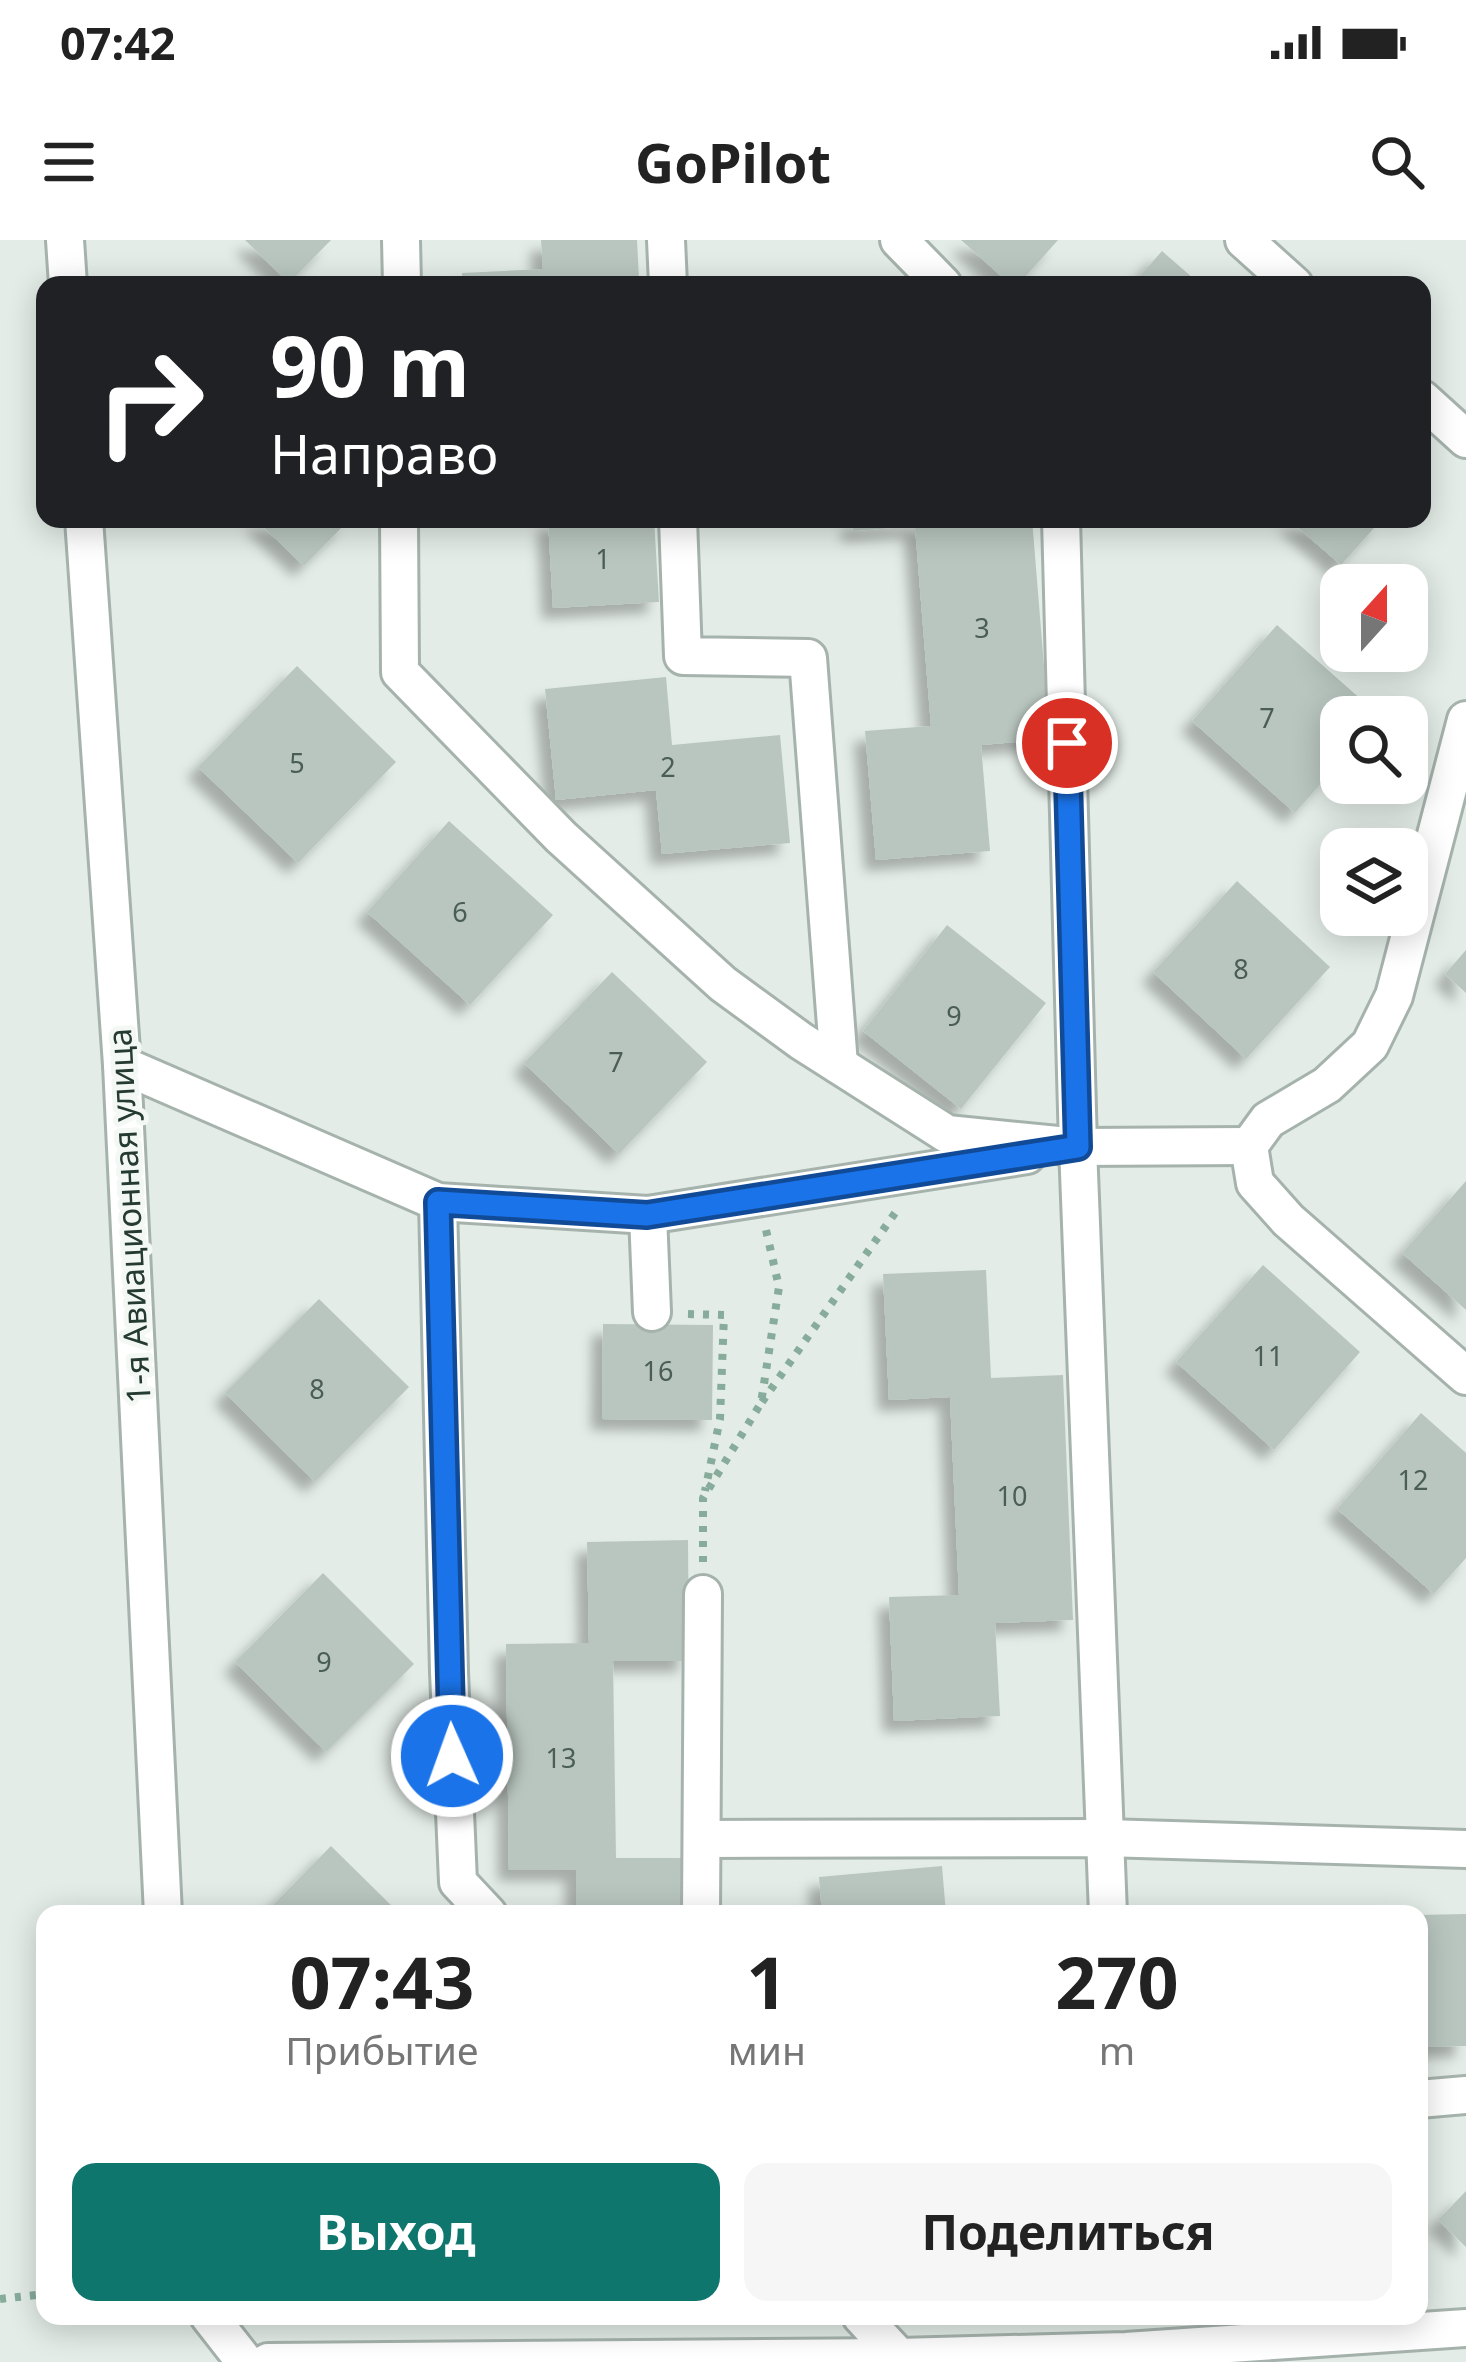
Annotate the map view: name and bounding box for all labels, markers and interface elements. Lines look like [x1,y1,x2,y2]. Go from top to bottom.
text: 07:42 [60,12,176,73]
text: GoPilot [635,125,831,199]
icon: menu [36,129,102,195]
icon: search [1364,129,1430,195]
text: 90 m [270,307,470,422]
icon: right [72,324,228,480]
text: Направо [270,416,498,490]
house number: 1 [595,540,611,577]
north arrow [1320,564,1428,672]
map controls [1320,564,1428,936]
house number: 3 [974,609,990,646]
pin [1016,692,1118,794]
button: search [1320,696,1428,804]
house number: 7 [1259,699,1275,736]
icon: arrive [1034,710,1100,776]
house number: 5 [289,744,305,781]
house number: 2 [660,748,676,785]
button: layers [1320,828,1428,936]
house number: 6 [452,893,468,930]
house number: 8 [1233,950,1249,987]
house number: 9 [946,997,962,1034]
street label: 1-я Авиационная улица [96,1027,161,1405]
house number: 7 [608,1043,624,1080]
house number: 11 [1253,1337,1283,1374]
house number: 16 [643,1352,673,1389]
house number: 8 [309,1370,325,1407]
house number: 12 [1398,1461,1428,1498]
house number: 10 [997,1477,1027,1514]
house number: 9 [316,1643,332,1680]
position arrow [389,1693,515,1819]
house number: 13 [546,1739,576,1776]
text: 07:43 [289,1932,474,2030]
text: 1 [746,1932,787,2030]
text: 270 [1055,1932,1179,2030]
text: Прибытие [285,2023,479,2076]
text: мин [728,2023,806,2076]
text: m [1099,2023,1135,2076]
button: Выход [72,2163,720,2301]
button: Поделиться [744,2163,1392,2301]

